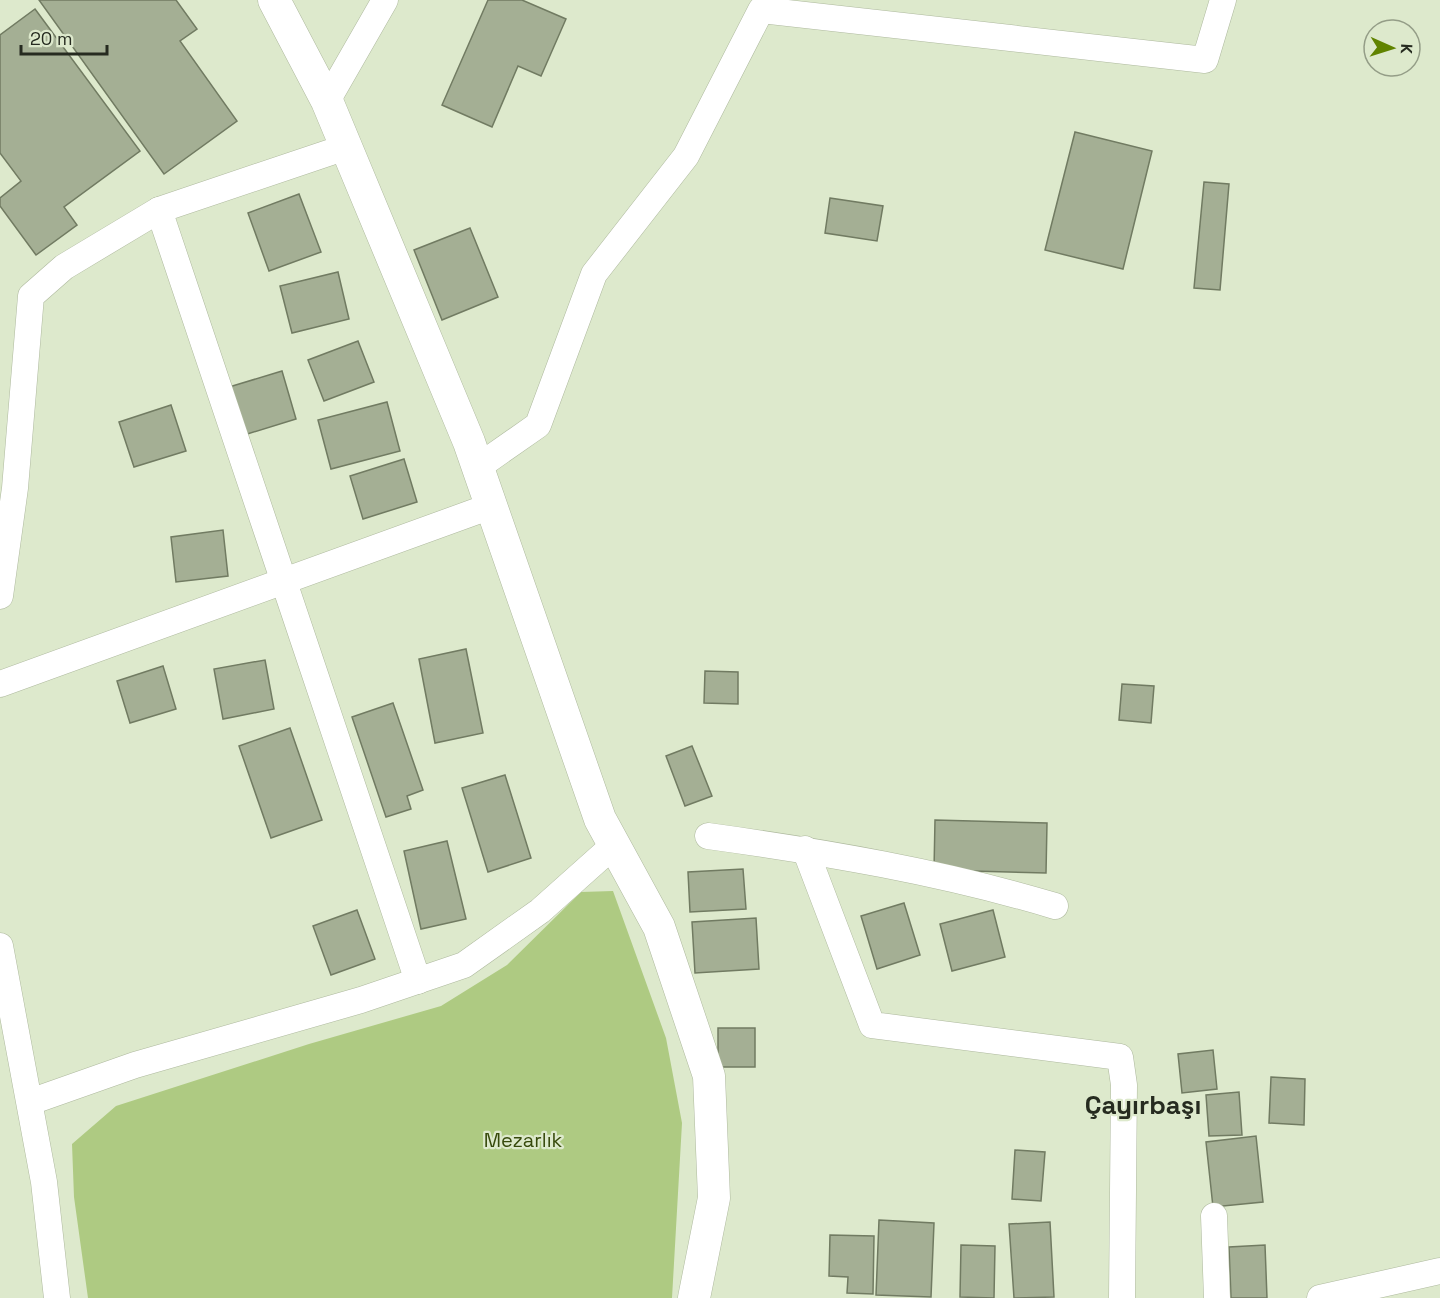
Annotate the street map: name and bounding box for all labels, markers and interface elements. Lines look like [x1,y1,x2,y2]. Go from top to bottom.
scale bar [21,18,106,56]
north arrow [1362,18,1422,78]
text: 20 m [30,27,73,50]
text: K [1396,43,1417,54]
district label: Çayırbaşı [1085,1088,1201,1122]
park label: Mezarlık [484,1127,563,1153]

